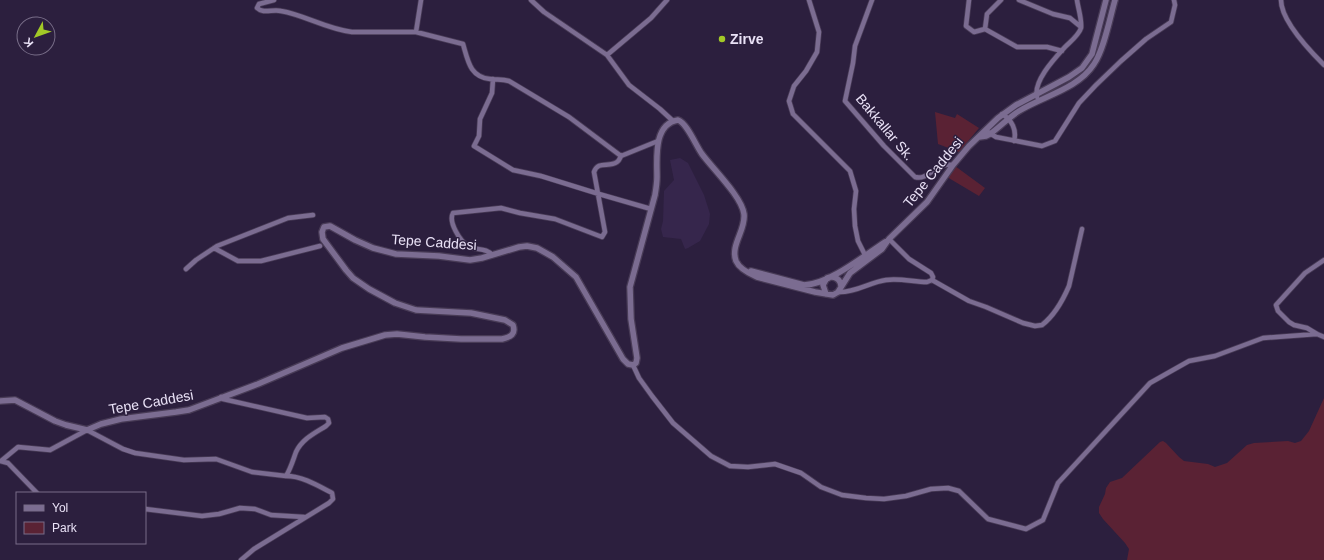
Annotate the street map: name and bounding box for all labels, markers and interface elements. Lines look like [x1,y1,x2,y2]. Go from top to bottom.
north arrow [16,16,56,56]
place label: Zirve [730,31,764,47]
marker: Zirve [717,34,727,44]
text: K [21,36,36,49]
street label: Bakkallar Sk. [853,91,917,163]
street label: Tepe Caddesi [900,134,966,210]
street label: Tepe Caddesi [391,231,477,253]
street label: Tepe Caddesi [107,387,195,417]
legend [16,492,146,544]
text: Yol [52,501,68,515]
text: Park [52,521,78,535]

